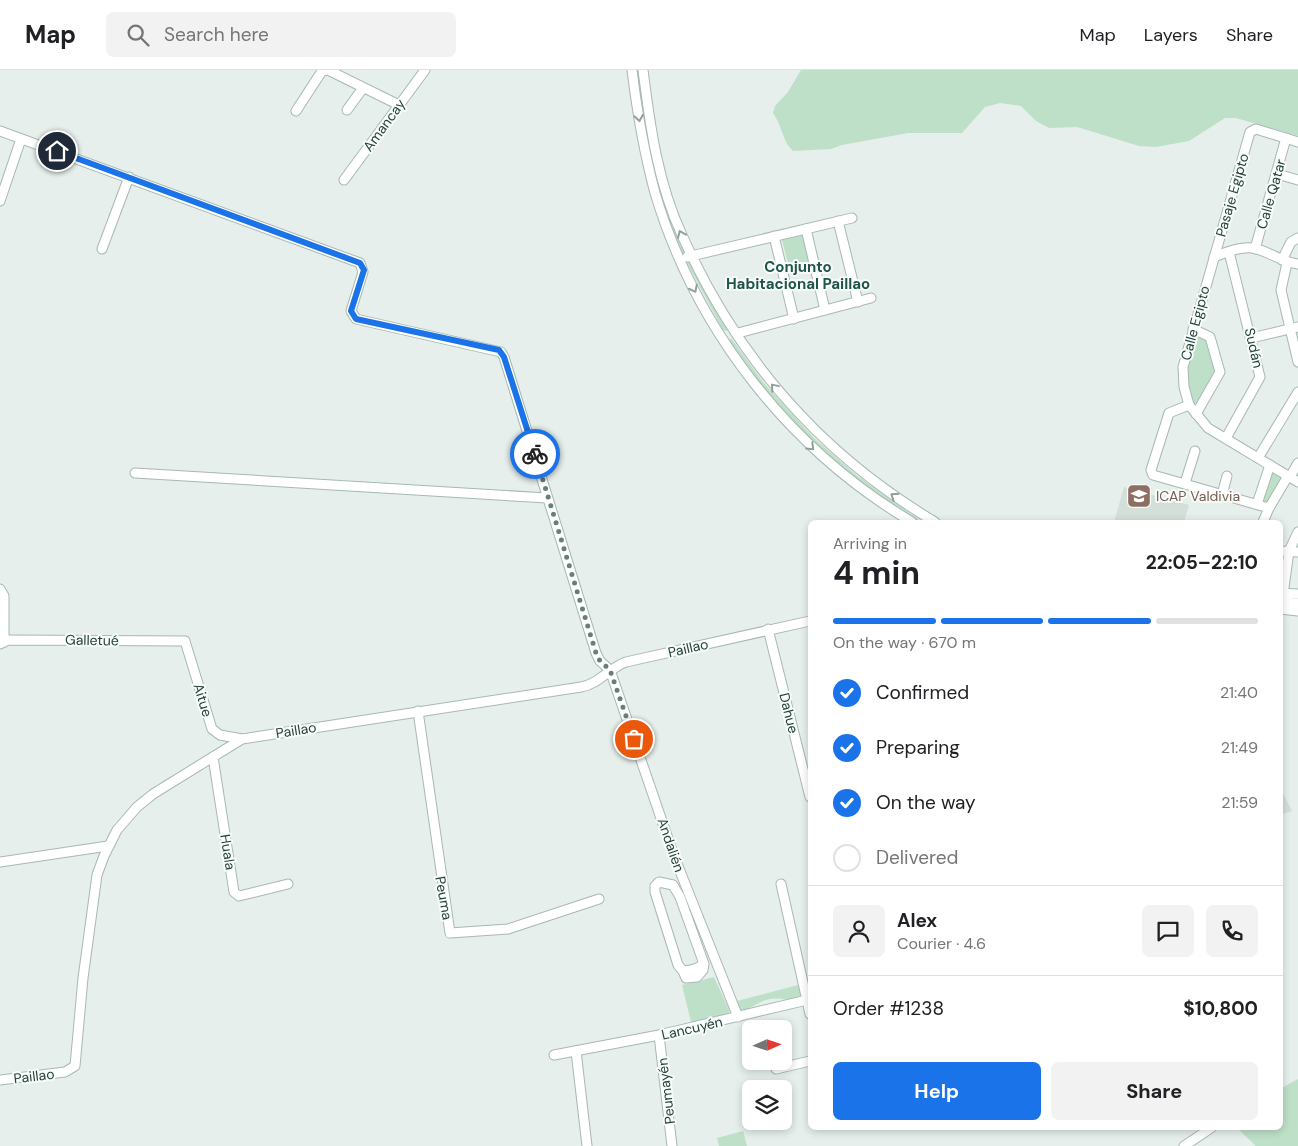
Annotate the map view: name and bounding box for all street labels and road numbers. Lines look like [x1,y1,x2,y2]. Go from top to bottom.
street label: Amancay [359,95,409,155]
street label: Pasaje Egipto [1211,151,1253,239]
street label: Calle Qatar [1252,157,1290,231]
street label: Calle Egipto [1176,284,1214,362]
street label: Sudán [1241,326,1267,370]
street label: Galletué [65,631,119,649]
street label: Paillao [666,635,710,661]
street label: Aitue [189,681,217,719]
street label: Dahue [775,691,803,735]
street label: Paillao [274,718,318,742]
street label: Andalién [653,815,689,875]
street label: Huala [216,833,240,871]
street label: Peuma [431,875,457,921]
street label: Lancuyén [660,1012,724,1044]
street label: Peumayén [653,1057,679,1125]
street label: Paillao [13,1065,55,1087]

